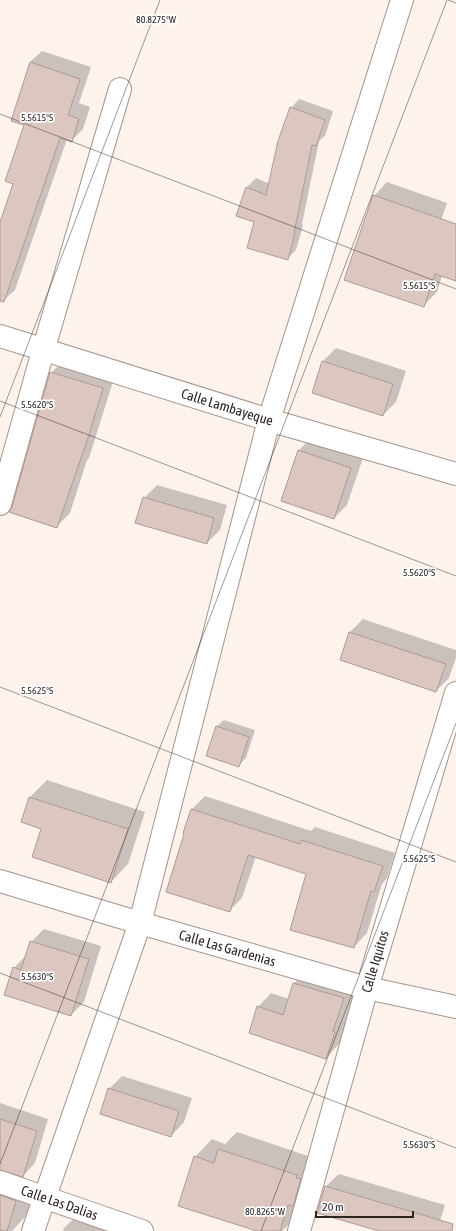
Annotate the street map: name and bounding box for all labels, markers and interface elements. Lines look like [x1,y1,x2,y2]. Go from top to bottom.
text: 80.8275°W [136,14,177,25]
text: 5.5615°S [21,112,53,123]
text: 5.5615°S [403,280,435,291]
street label: Calle Lambayeque [179,385,275,429]
text: 5.5620°S [21,399,53,410]
text: 5.5620°S [403,567,435,578]
text: 5.5625°S [21,685,53,696]
text: 5.5625°S [403,853,435,864]
street label: Calle Las Gardenias [177,927,278,969]
street label: Calle Iquitos [358,928,392,994]
text: 5.5630°S [21,971,53,982]
text: 5.5630°S [403,1139,435,1150]
street label: Calle Las Dalias [19,1182,100,1223]
scale bar [316,1193,413,1219]
text: 20 m [322,1200,344,1214]
text: 80.8265°W [245,1206,286,1217]

